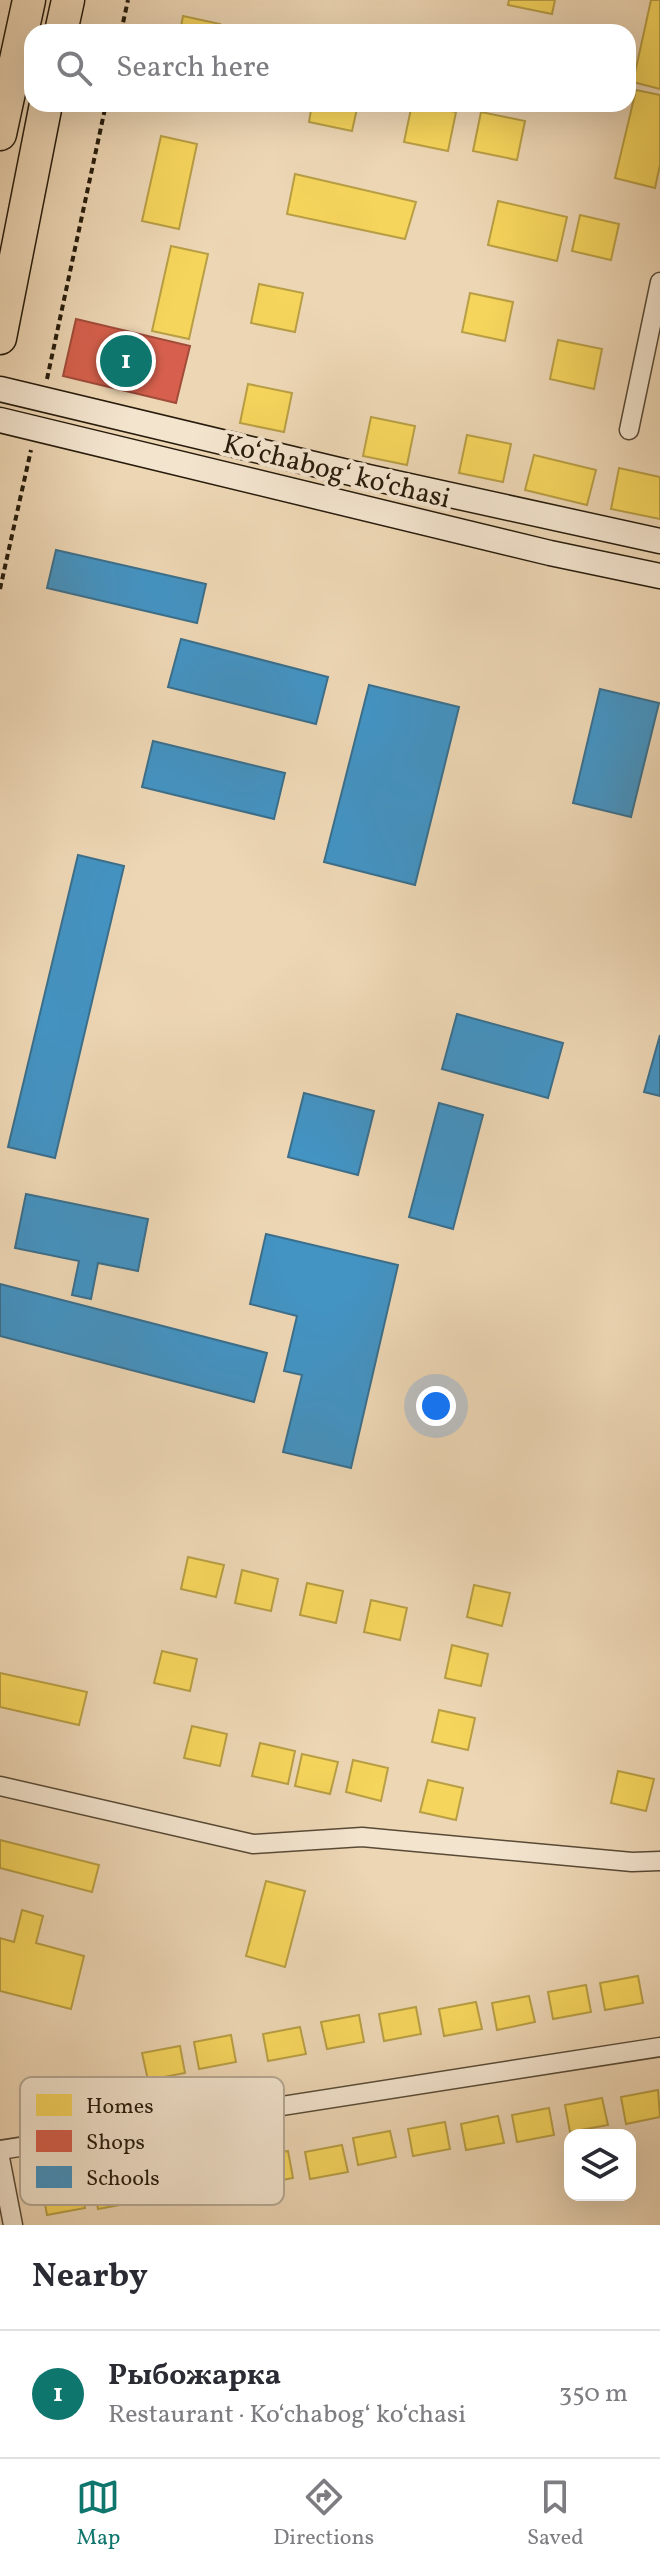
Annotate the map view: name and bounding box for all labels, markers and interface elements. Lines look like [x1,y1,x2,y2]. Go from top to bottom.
search box [24,24,636,112]
icon: search [52,46,96,90]
text: Search here [116,47,270,89]
pin: 1 [100,331,152,391]
street label: Ko‘chabog‘ ko‘chasi [219,425,454,520]
your location [416,1386,456,1426]
legend [20,2077,284,2205]
text: Homes [86,2092,154,2123]
text: Shops [86,2128,145,2159]
map controls [564,2129,636,2201]
button: layers [564,2129,636,2201]
text: Schools [86,2164,160,2195]
text: Nearby [32,2254,148,2301]
text: Рыбожарка [108,2355,281,2397]
text: 1 [53,2376,63,2412]
text: 350 m [559,2376,628,2412]
text: Restaurant · Ko‘chabog‘ ko‘chasi [108,2397,466,2433]
tab: Map [76,2475,120,2554]
tab: Directions [273,2475,374,2554]
tab: Saved [527,2475,584,2554]

